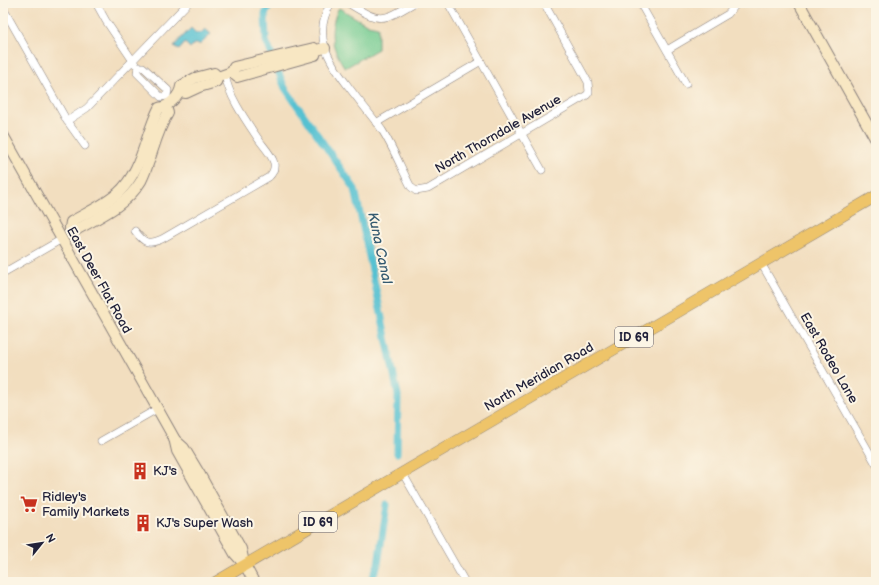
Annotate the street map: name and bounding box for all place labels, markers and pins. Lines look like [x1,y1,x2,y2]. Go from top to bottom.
building icon: KJ's [130,461,150,481]
place label: KJ's [153,463,177,479]
place label: Ridley's Family Markets [42,489,130,520]
supermarket icon: Ridley's Family Markets [19,494,39,514]
building icon: KJ's Super Wash [133,513,153,533]
place label: KJ's Super Wash [156,515,253,531]

